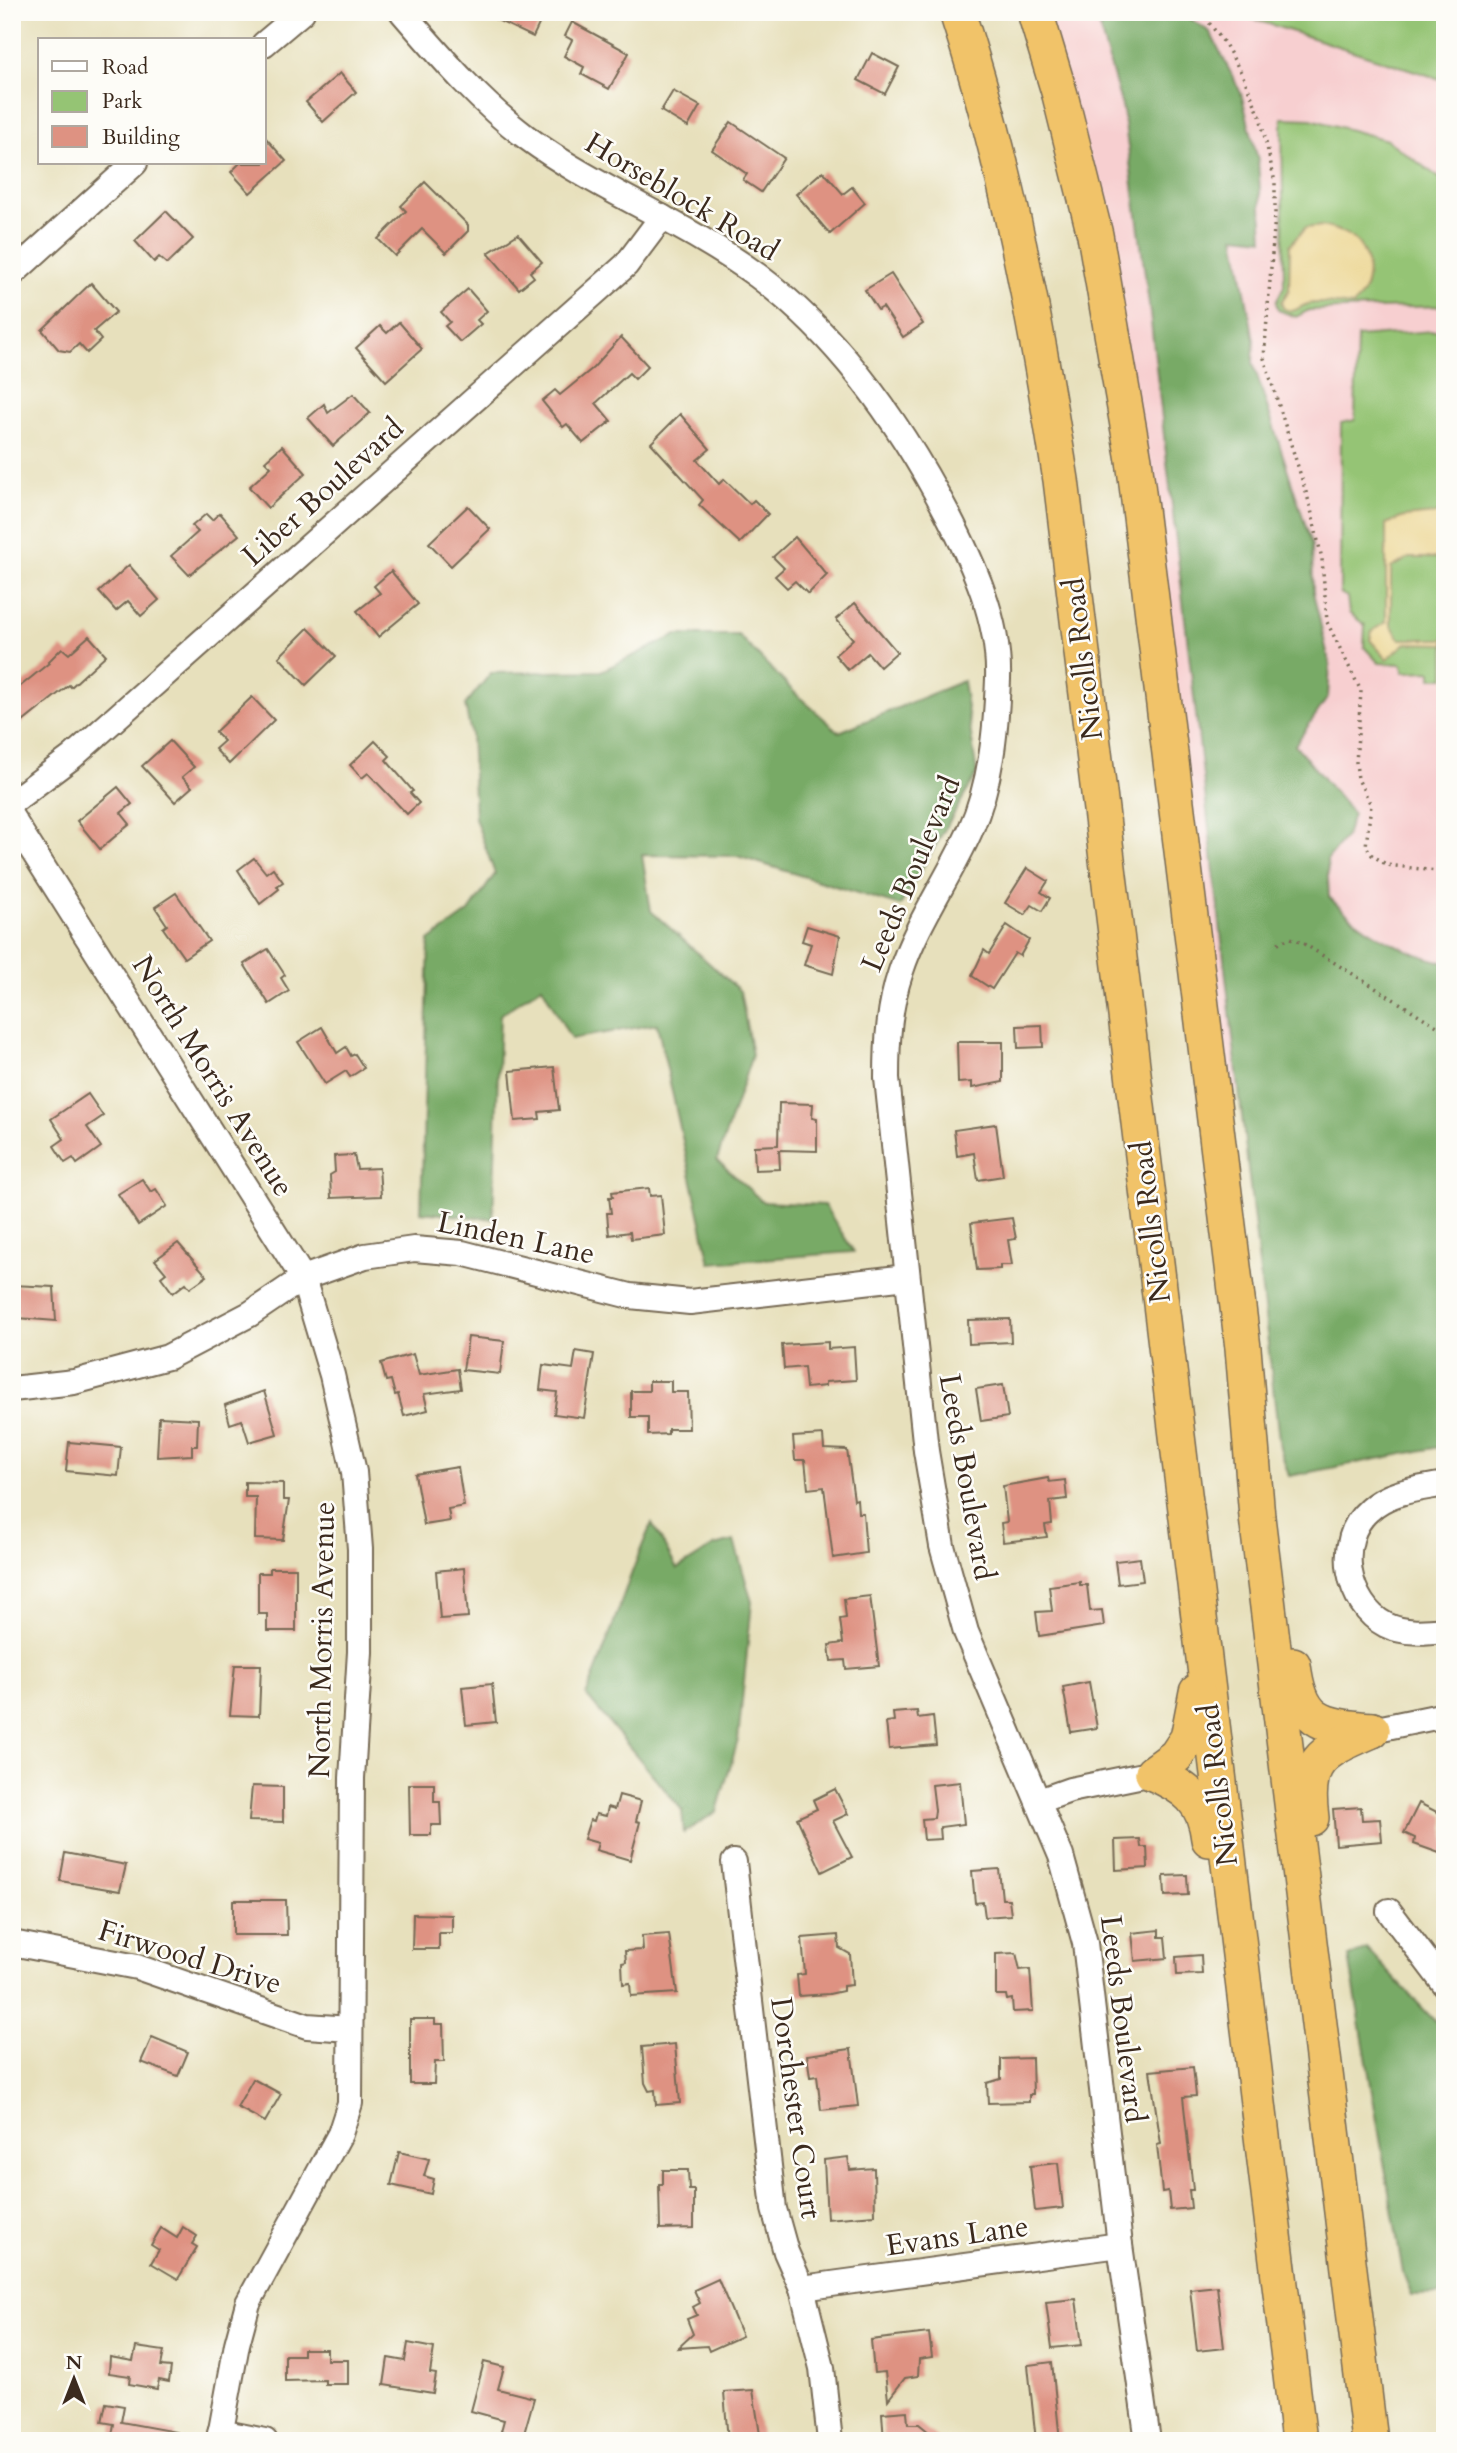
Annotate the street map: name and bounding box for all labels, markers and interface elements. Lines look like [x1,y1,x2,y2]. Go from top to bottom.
legend [38,38,266,164]
text: Road [102,53,148,82]
text: Park [102,87,143,116]
text: Building [102,123,180,152]
street label: Horseblock Road [577,123,787,271]
street label: Liber Boulevard [233,408,413,576]
street label: Nicolls Road [1053,575,1113,742]
street label: Leeds Boulevard [851,770,971,978]
street label: North Morris Avenue [122,948,304,1204]
street label: Nicolls Road [1121,1138,1181,1305]
street label: Linden Lane [433,1201,599,1275]
street label: Leeds Boulevard [929,1371,1005,1583]
street label: North Morris Avenue [299,1501,345,1779]
street label: Nicolls Road [1188,1701,1248,1868]
street label: Firwood Drive [93,1910,287,2004]
street label: Leeds Boulevard [1090,1913,1156,2125]
street label: Dorchester Court [760,1994,832,2222]
street label: Evans Lane [883,2206,1031,2266]
north arrow [38,2344,108,2414]
text: N [66,2350,83,2376]

